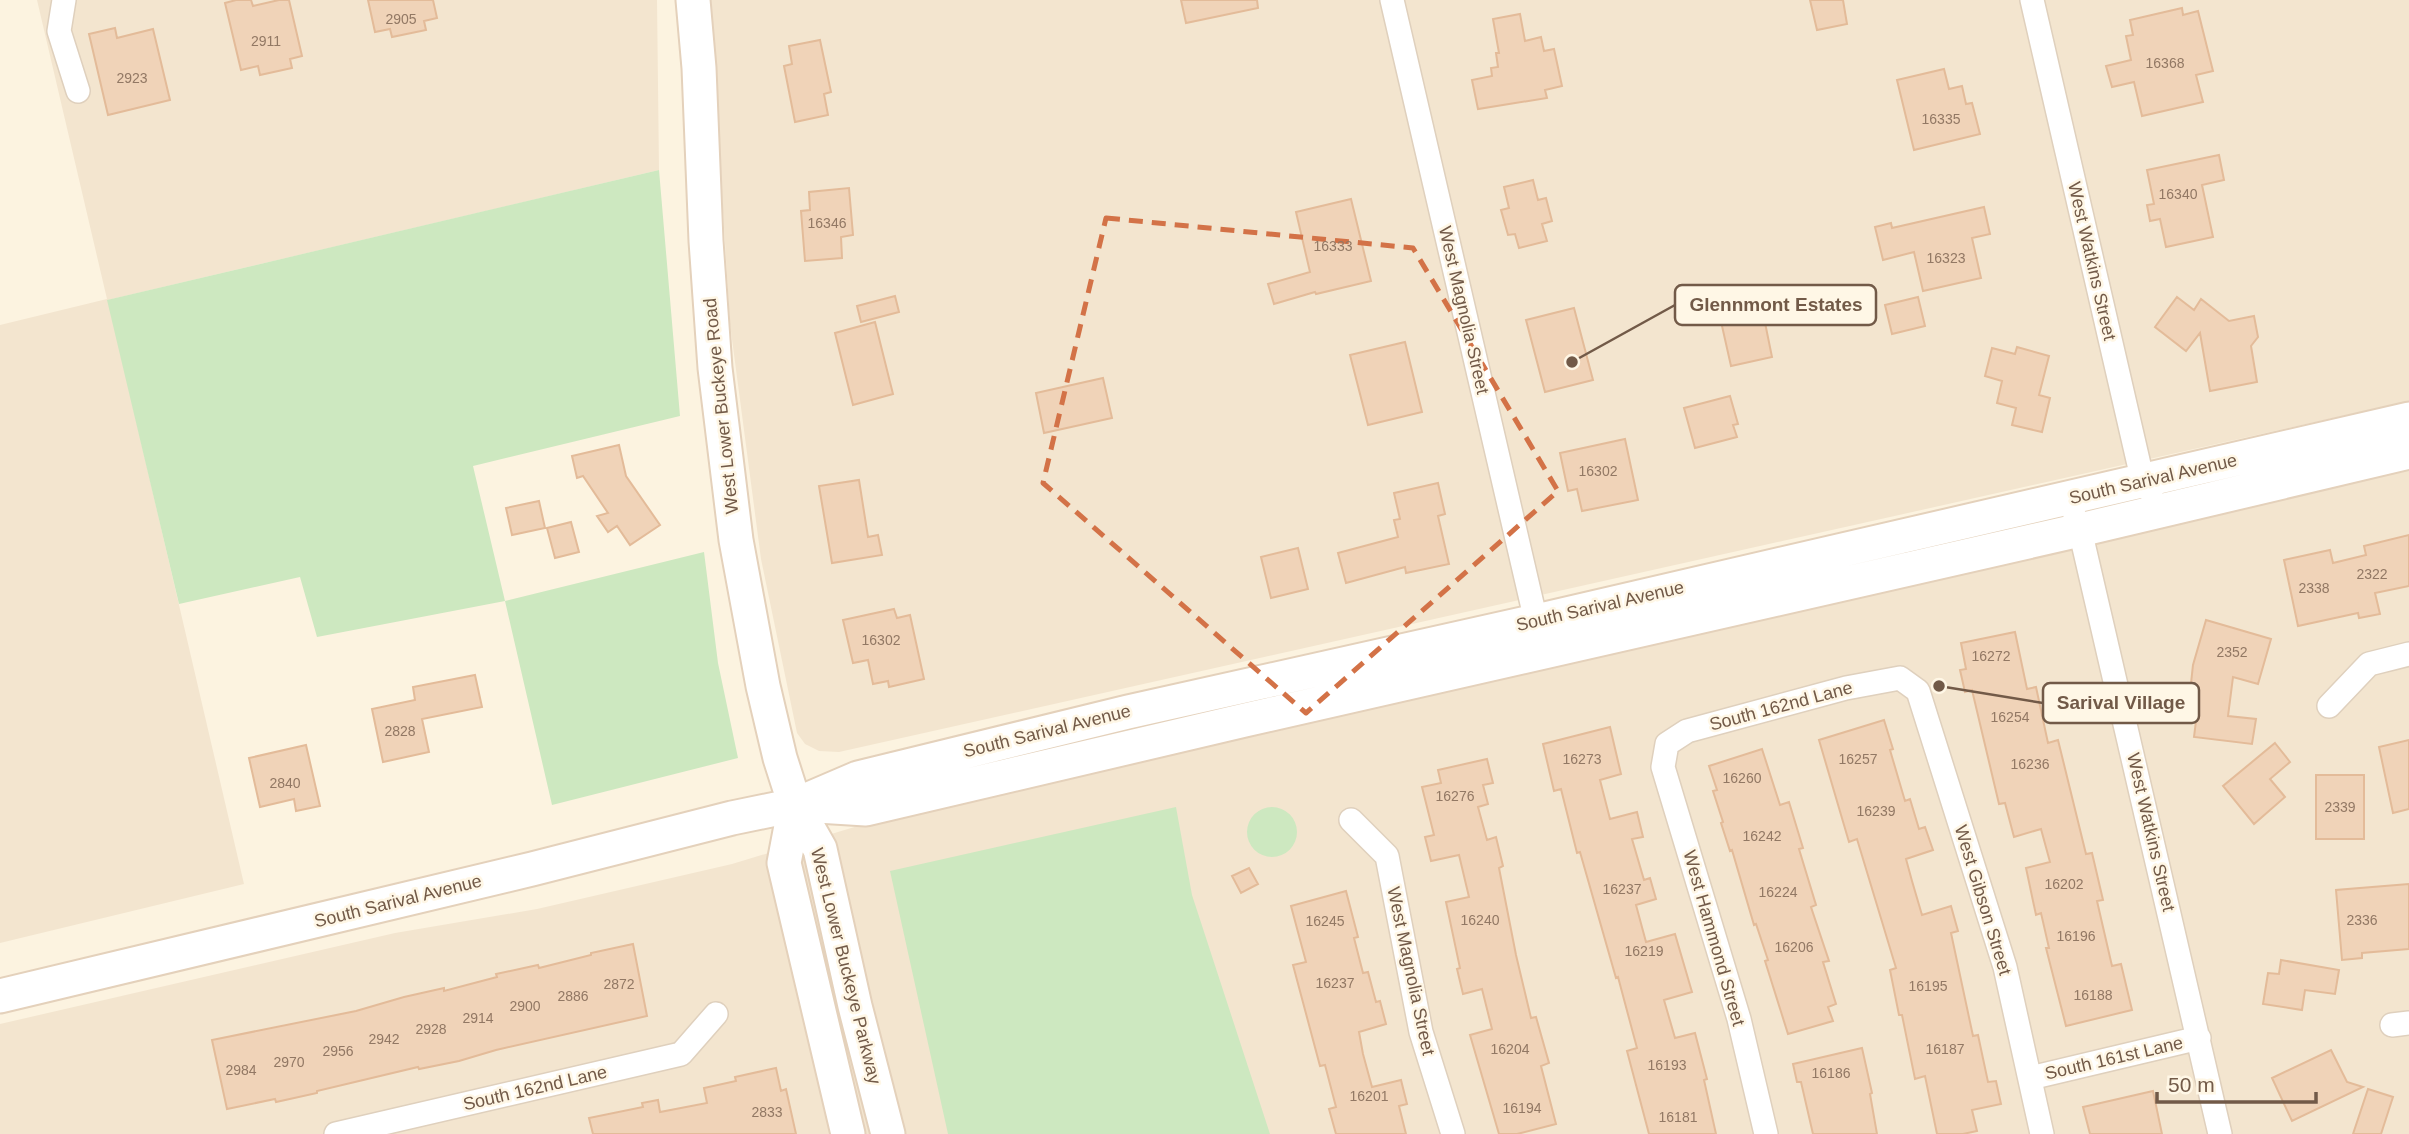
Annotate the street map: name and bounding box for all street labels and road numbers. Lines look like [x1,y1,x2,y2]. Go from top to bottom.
street label: West Watkins Street [2064,180,2120,342]
street label: West Magnolia Street [1435,224,1493,396]
street label: West Lower Buckeye Road [700,297,742,515]
street label: South Sarival Avenue [2067,450,2239,508]
street label: South Sarival Avenue [1514,577,1686,635]
street label: South 162nd Lane [1707,677,1855,735]
street label: South Sarival Avenue [961,701,1133,761]
street label: West Watkins Street [2123,751,2179,913]
street label: West Gibson Street [1951,823,2015,977]
street label: West Lower Buckeye Parkway [807,846,885,1086]
street label: West Hammond Street [1679,848,1749,1028]
street label: South Sarival Avenue [312,871,484,931]
street label: West Magnolia Street [1383,885,1439,1057]
street label: South 161st Lane [2043,1032,2185,1084]
street label: South 162nd Lane [461,1062,609,1114]

